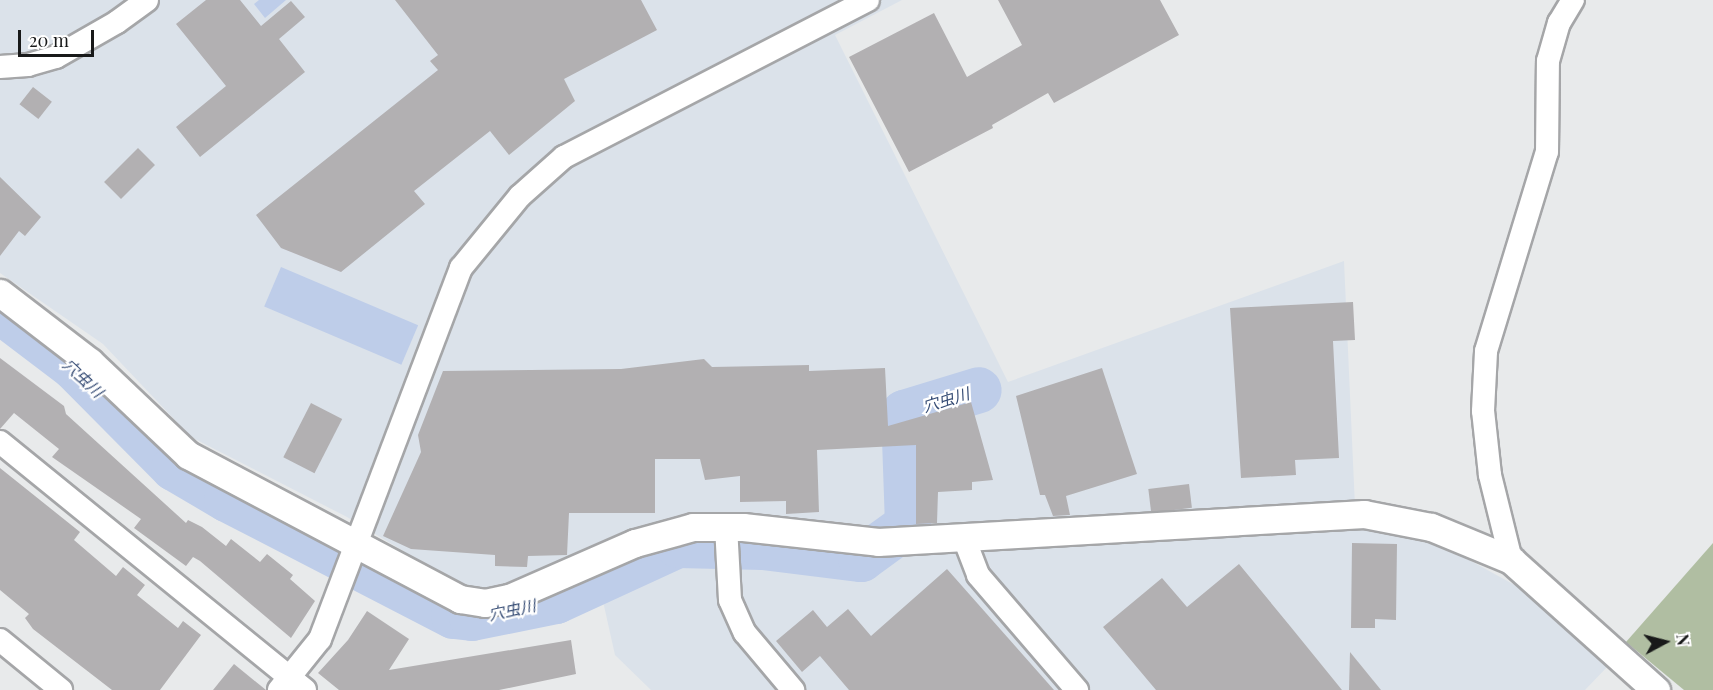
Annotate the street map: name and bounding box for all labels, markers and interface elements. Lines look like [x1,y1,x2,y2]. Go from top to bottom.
scale bar [21,18,98,56]
text: 20 m [29,28,69,52]
water label: 穴虫川 [59,355,107,401]
water label: 穴虫川 [920,384,972,416]
water label: 穴虫川 [487,596,537,624]
north arrow [1635,612,1695,672]
text: N [1672,633,1694,647]

